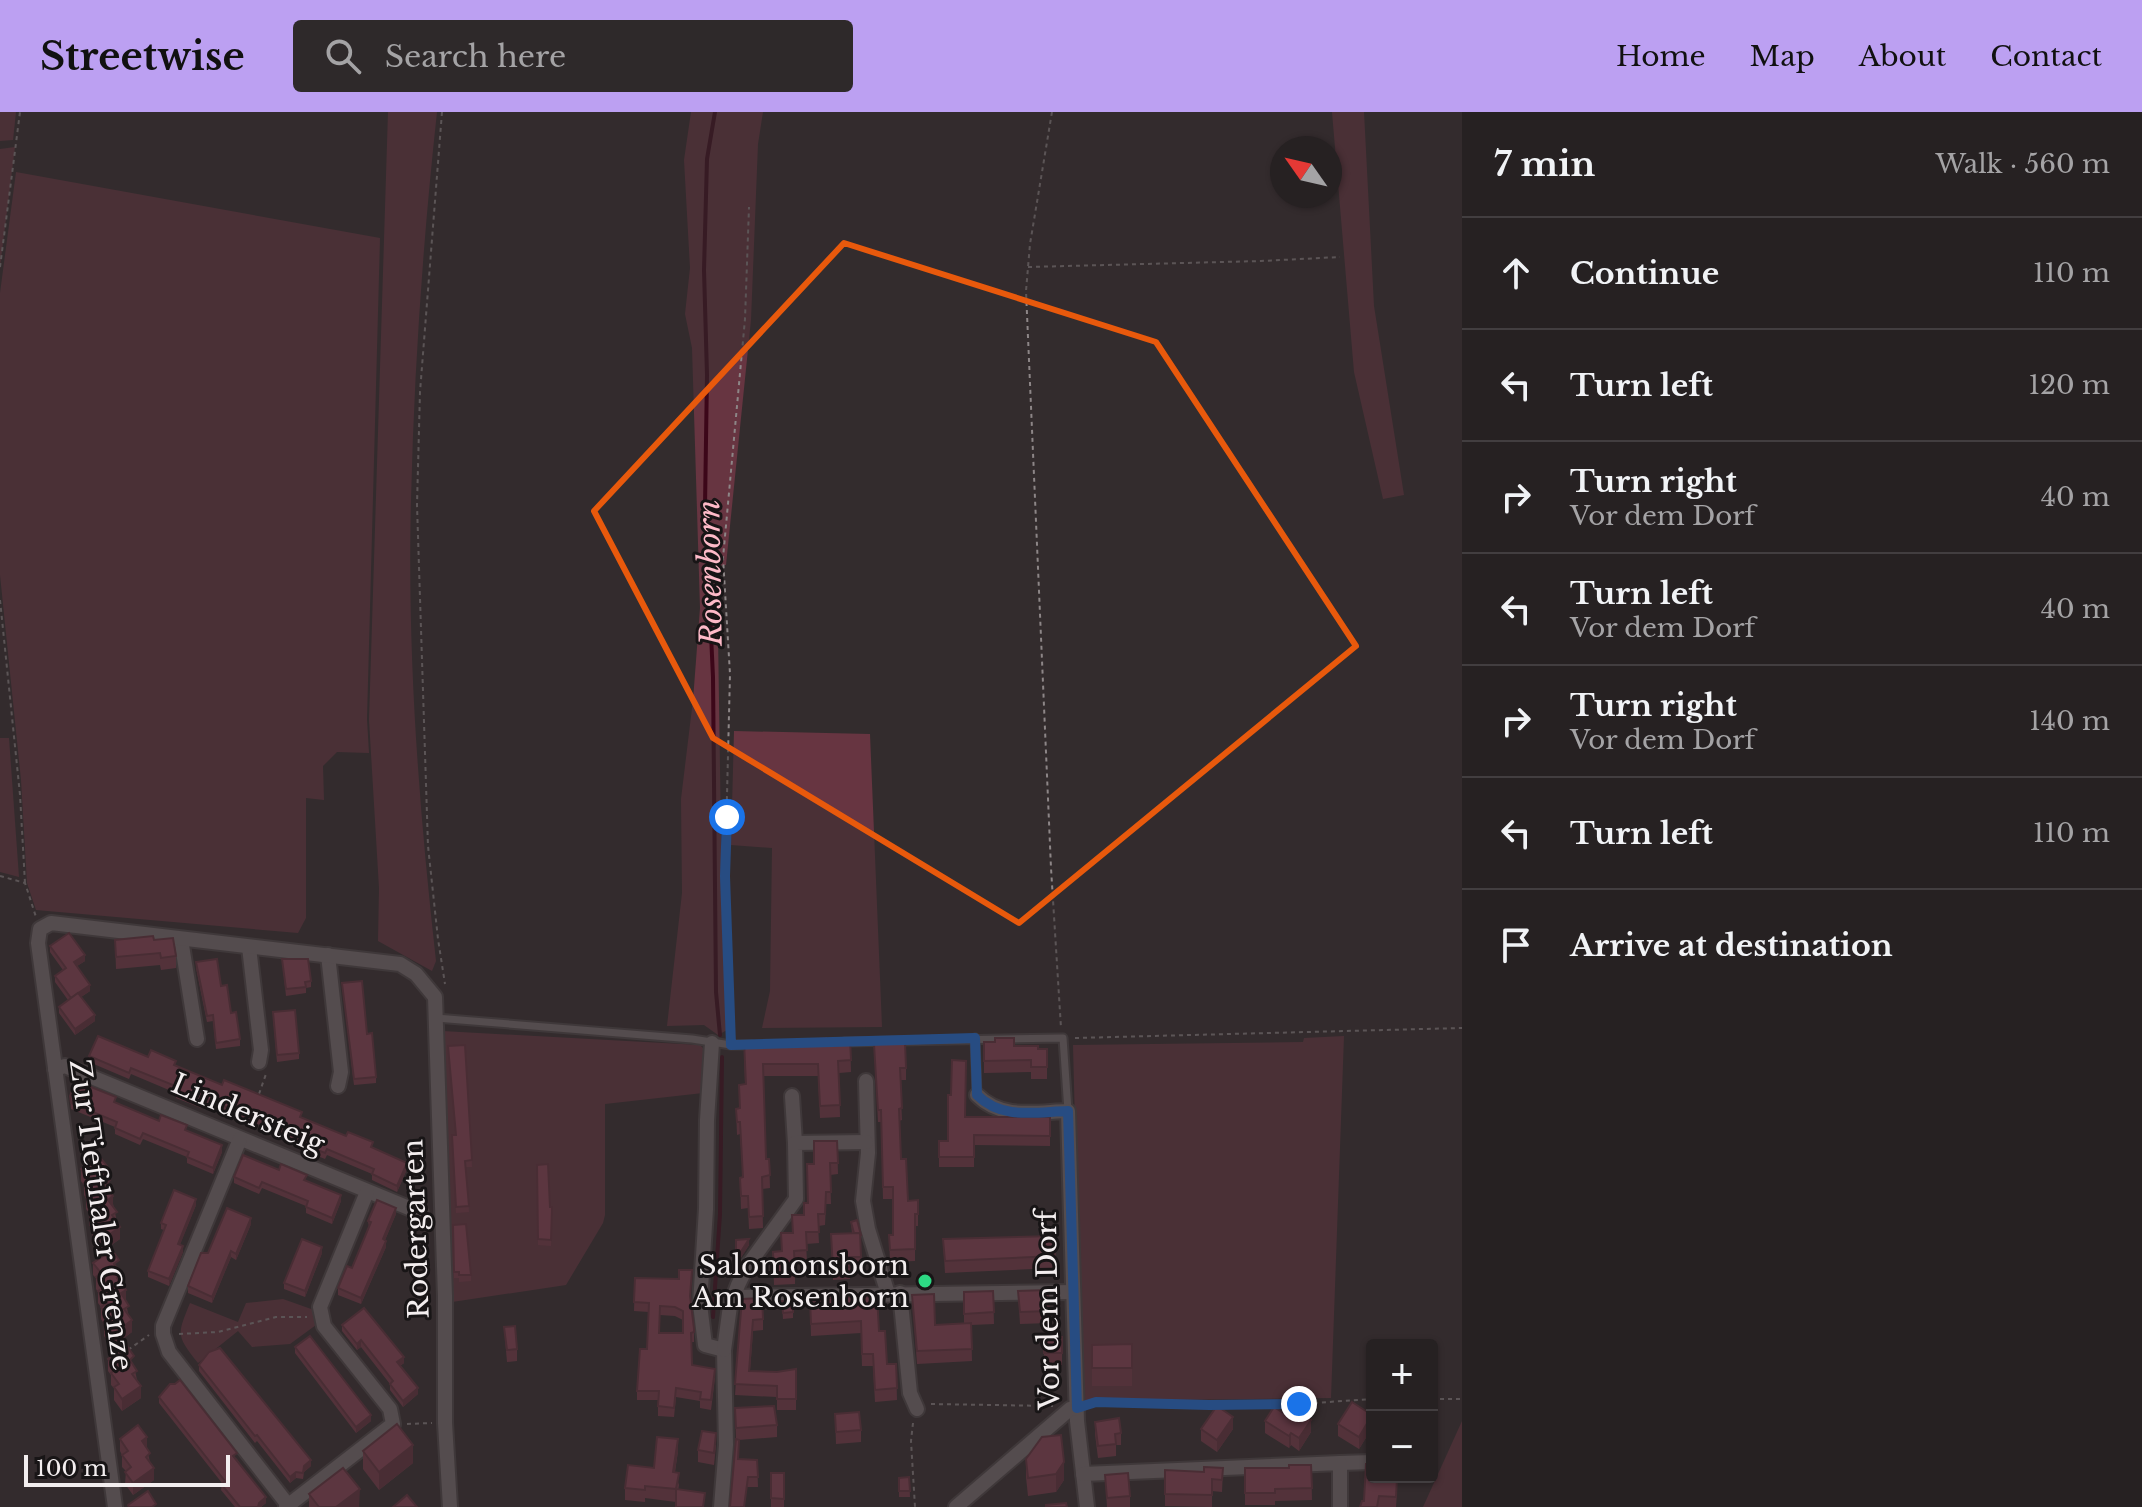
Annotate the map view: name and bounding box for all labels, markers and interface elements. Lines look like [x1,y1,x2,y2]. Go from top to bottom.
search box [293,20,853,92]
text: Streetwise [40,33,245,80]
icon: search [321,34,365,78]
text: Search here [385,38,566,75]
text: Home [1616,39,1706,74]
text: Map [1750,39,1815,74]
text: About [1859,39,1946,74]
text: Contact [1990,39,2102,74]
north arrow [1270,136,1342,208]
text: 7 min [1494,143,1595,185]
text: Walk · 560 m [1935,148,2110,180]
icon: ahead [1494,251,1538,295]
text: Continue [1570,255,1719,292]
text: 110 m [2033,257,2110,289]
icon: left [1494,363,1538,407]
text: Turn left [1570,367,1713,404]
text: 120 m [2028,369,2110,401]
text: Turn right [1570,463,1737,500]
icon: right [1494,475,1538,519]
text: 40 m [2041,481,2110,513]
water label: Rosenborn [690,500,730,647]
text: Vor dem Dorf [1570,500,1755,532]
text: Turn left [1570,575,1713,612]
icon: left [1494,587,1538,631]
text: 40 m [2041,593,2110,625]
text: Vor dem Dorf [1570,612,1755,644]
text: Turn right [1570,687,1737,724]
icon: right [1494,699,1538,743]
text: 140 m [2029,705,2110,737]
text: Vor dem Dorf [1570,724,1755,756]
route start [709,799,745,835]
icon: left [1494,811,1538,855]
text: Turn left [1570,815,1713,852]
text: 110 m [2033,817,2110,849]
icon: arrive [1494,923,1538,967]
text: Arrive at destination [1570,927,1893,964]
street label: Zur Tiefthaler Grenze [62,1057,140,1373]
street label: Lindersteig [166,1066,331,1162]
street label: Rodergarten [395,1138,437,1320]
street label: Vor dem Dorf [1029,1206,1067,1411]
place label: Salomonsborn Am Rosenborn [691,1248,909,1315]
marker: Salomonsborn Am Rosenborn [916,1272,934,1290]
map controls [1366,1339,1438,1483]
button: + [1366,1339,1438,1411]
route end [1281,1386,1317,1422]
button: − [1366,1411,1438,1483]
scale bar [24,1451,230,1487]
text: 100 m [36,1455,107,1482]

